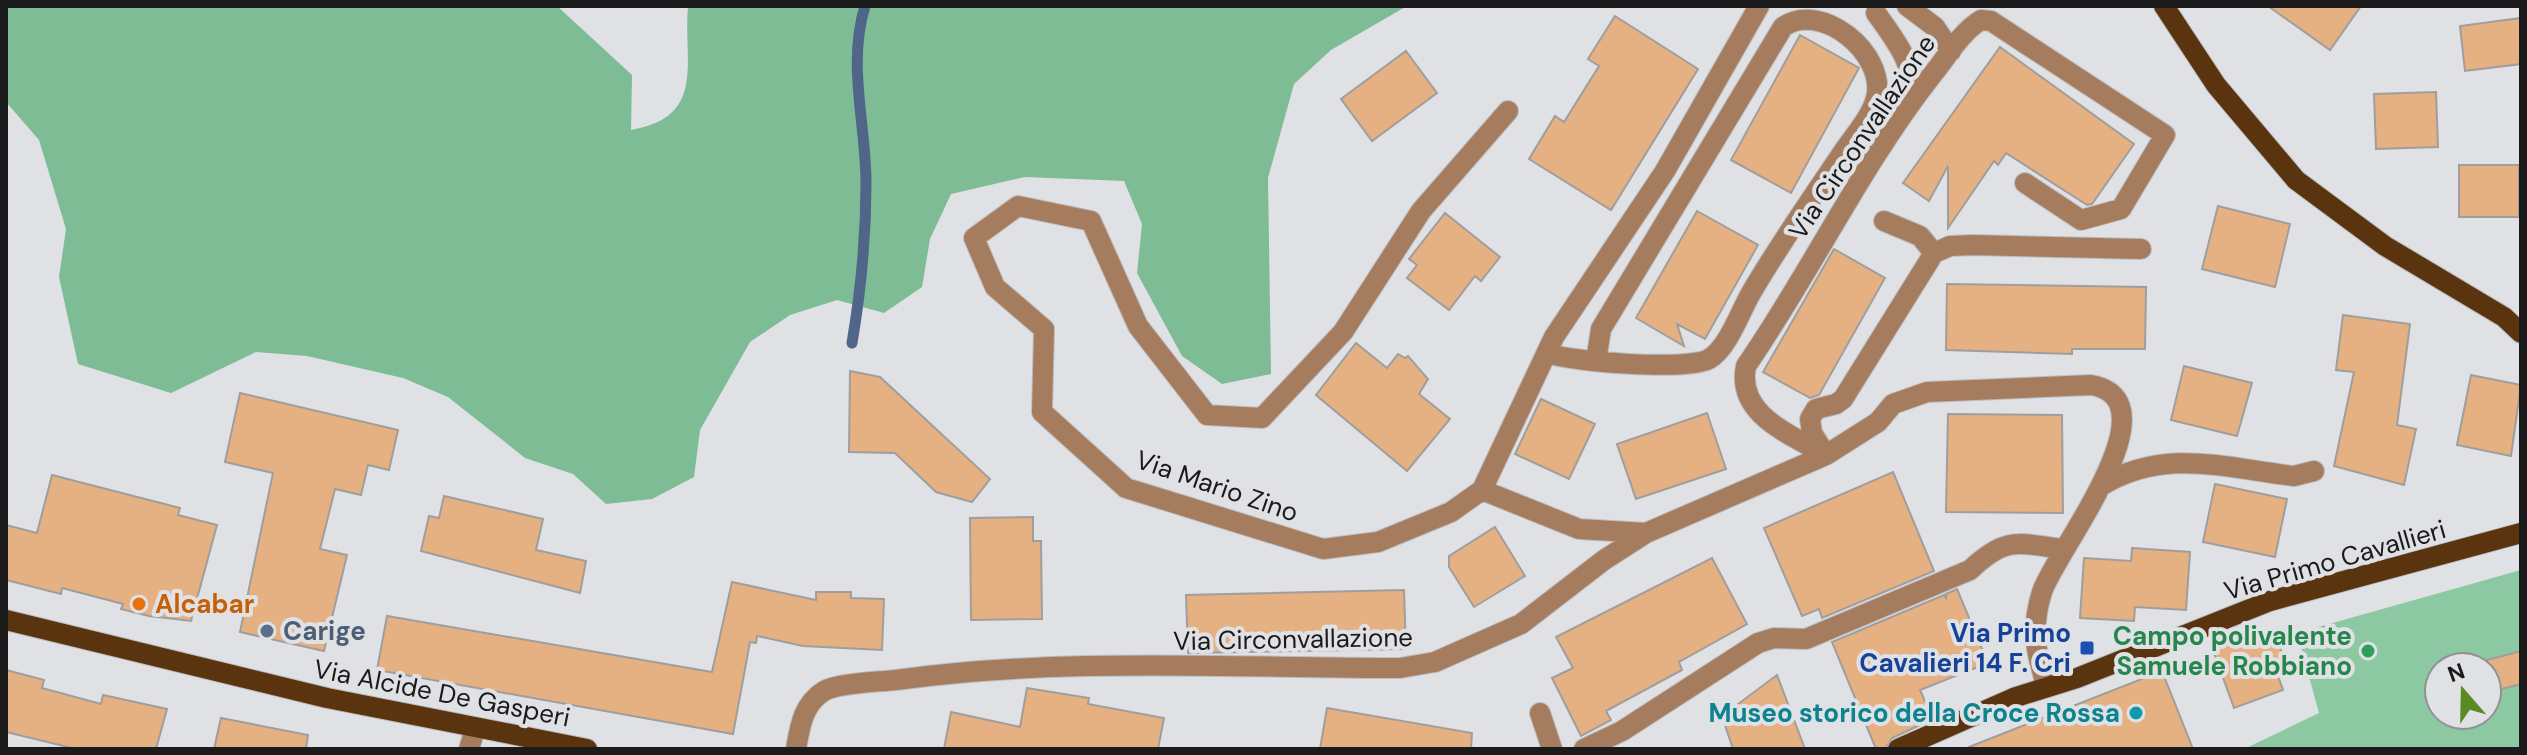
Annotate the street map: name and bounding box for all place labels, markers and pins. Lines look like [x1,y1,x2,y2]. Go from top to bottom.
place label: Alcabar [155,587,255,621]
marker: Alcabar [130,595,148,613]
place label: Carige [283,614,366,648]
place label: Via Primo Cavalieri 14 F. Cri [1859,616,2071,680]
place label: Campo polivalente Samuele Robbiano [2113,619,2352,683]
marker: Carige [258,622,276,640]
marker: Via Primo Cavalieri 14 F. Cri [2078,639,2096,657]
marker: Campo polivalente Samuele Robbiano [2359,642,2377,660]
place label: Museo storico della Croce Rossa [1708,696,2120,730]
marker: Museo storico della Croce Rossa [2127,704,2145,722]

